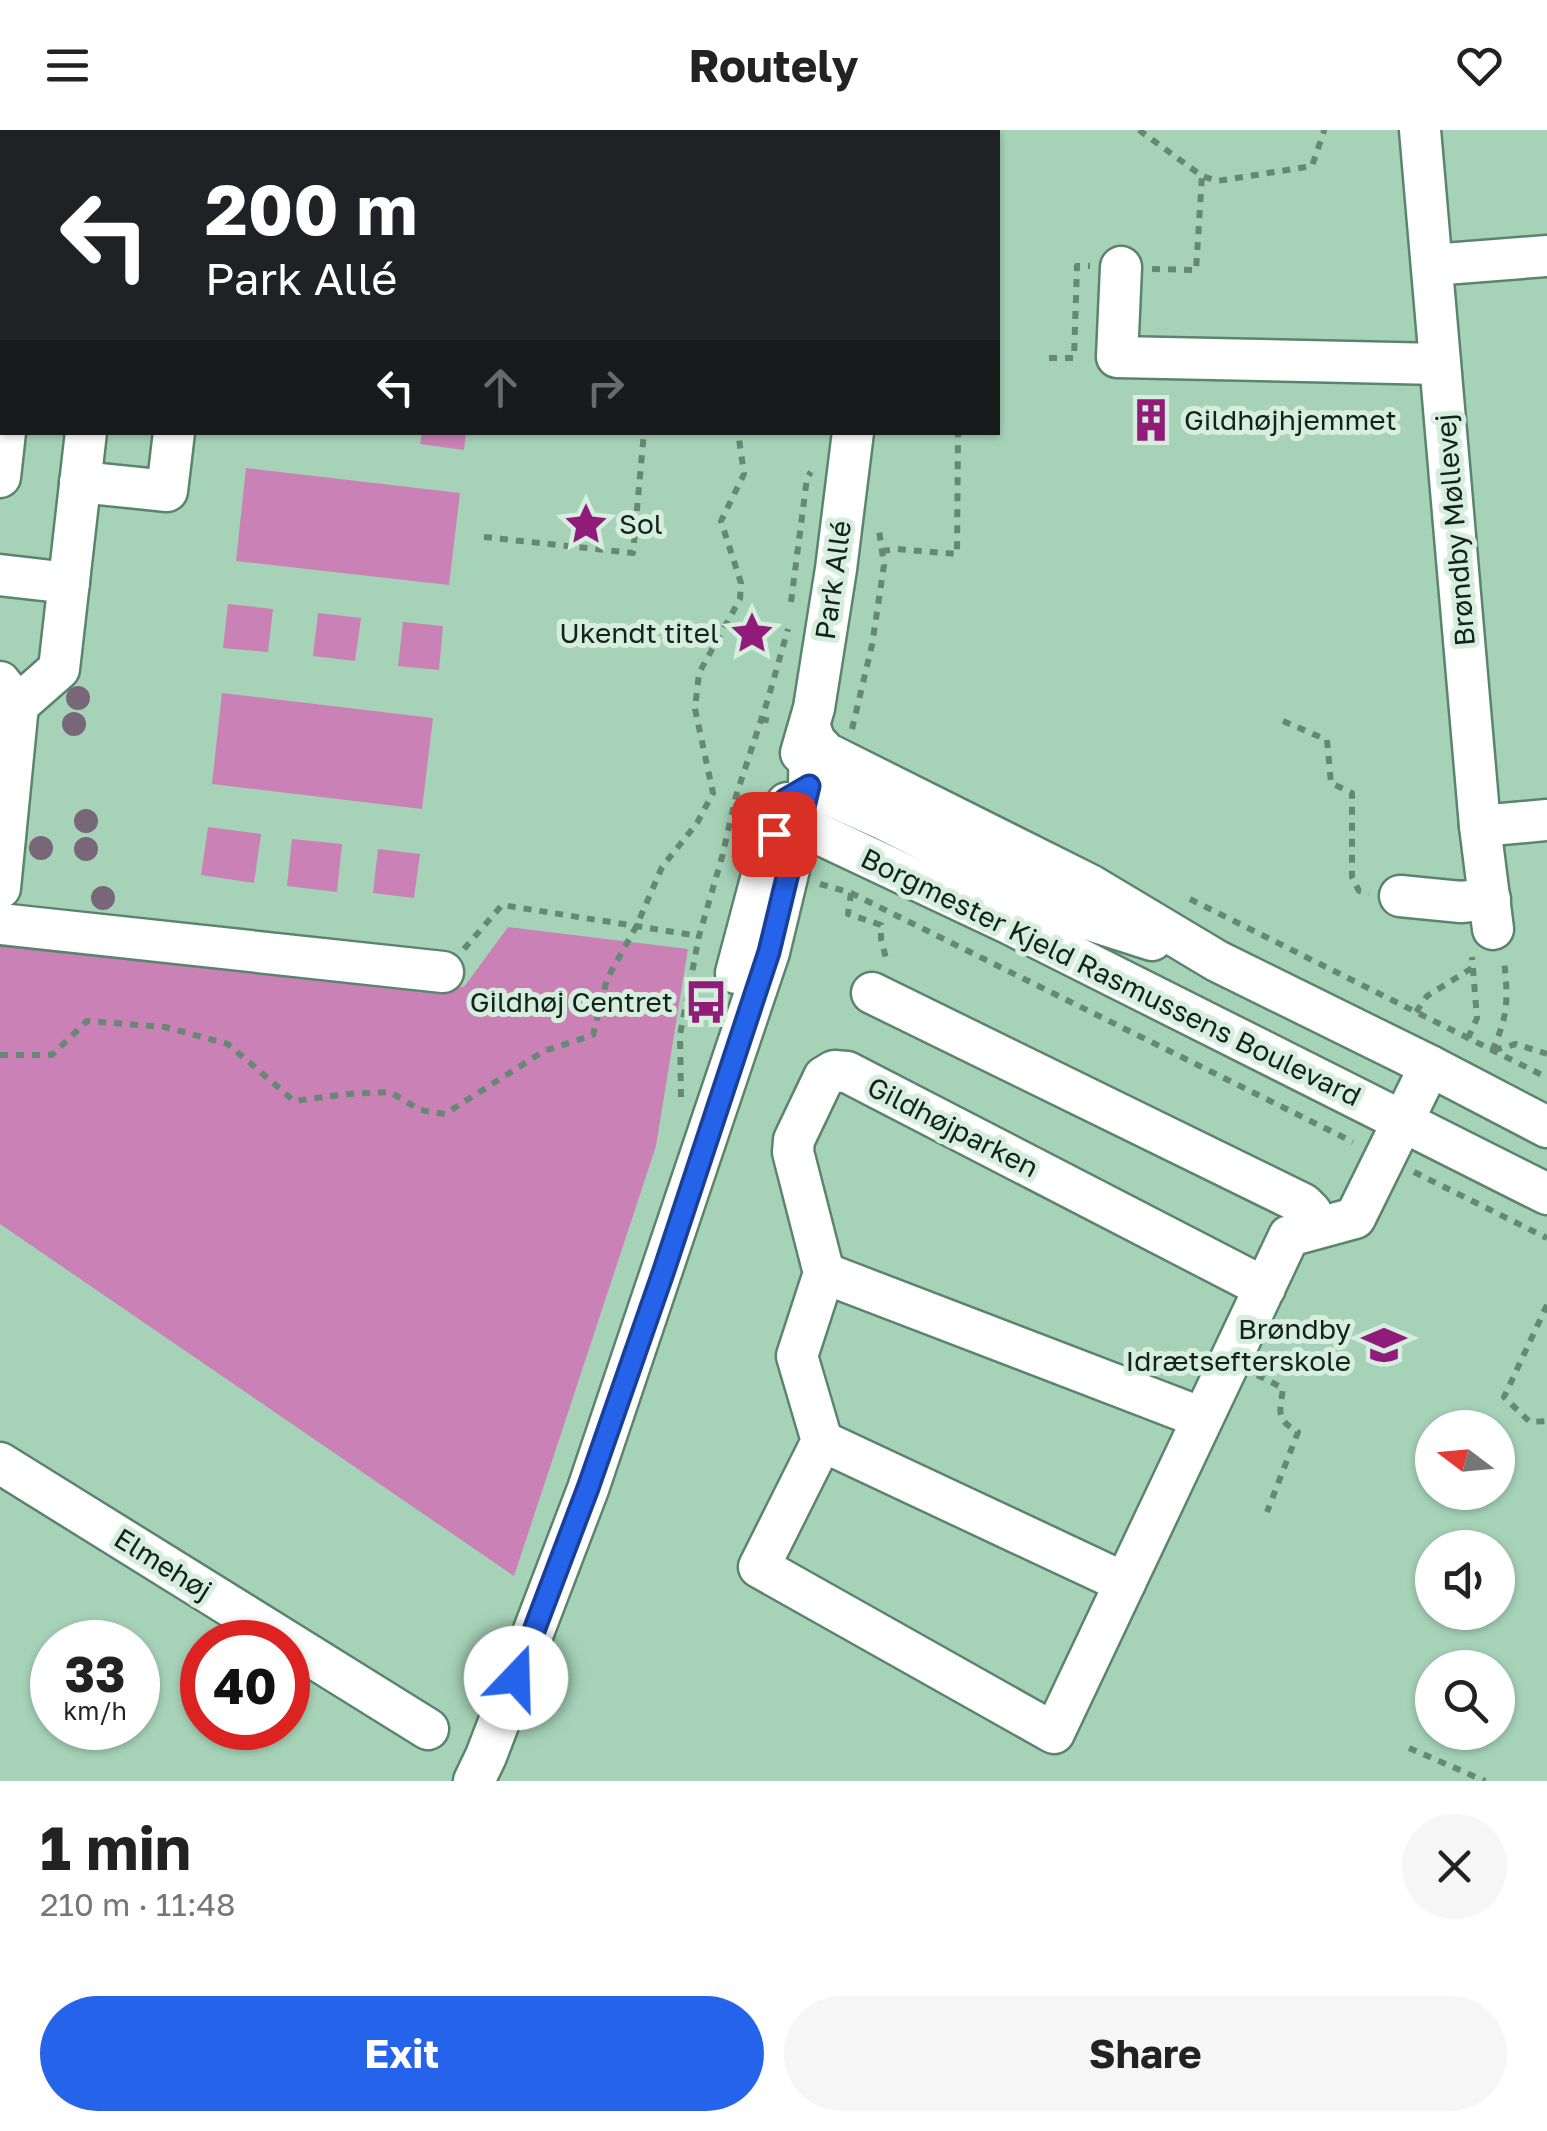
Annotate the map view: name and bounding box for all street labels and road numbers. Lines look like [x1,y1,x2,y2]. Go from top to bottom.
street label: Brøndby Møllevej [1428,413,1481,648]
street label: Park Allé [808,518,857,641]
street label: Borgmester Kjeld Rasmussens Boulevard [856,841,1367,1112]
street label: Gildhøjparken [862,1069,1044,1184]
street label: Elmehøj [108,1521,218,1606]

